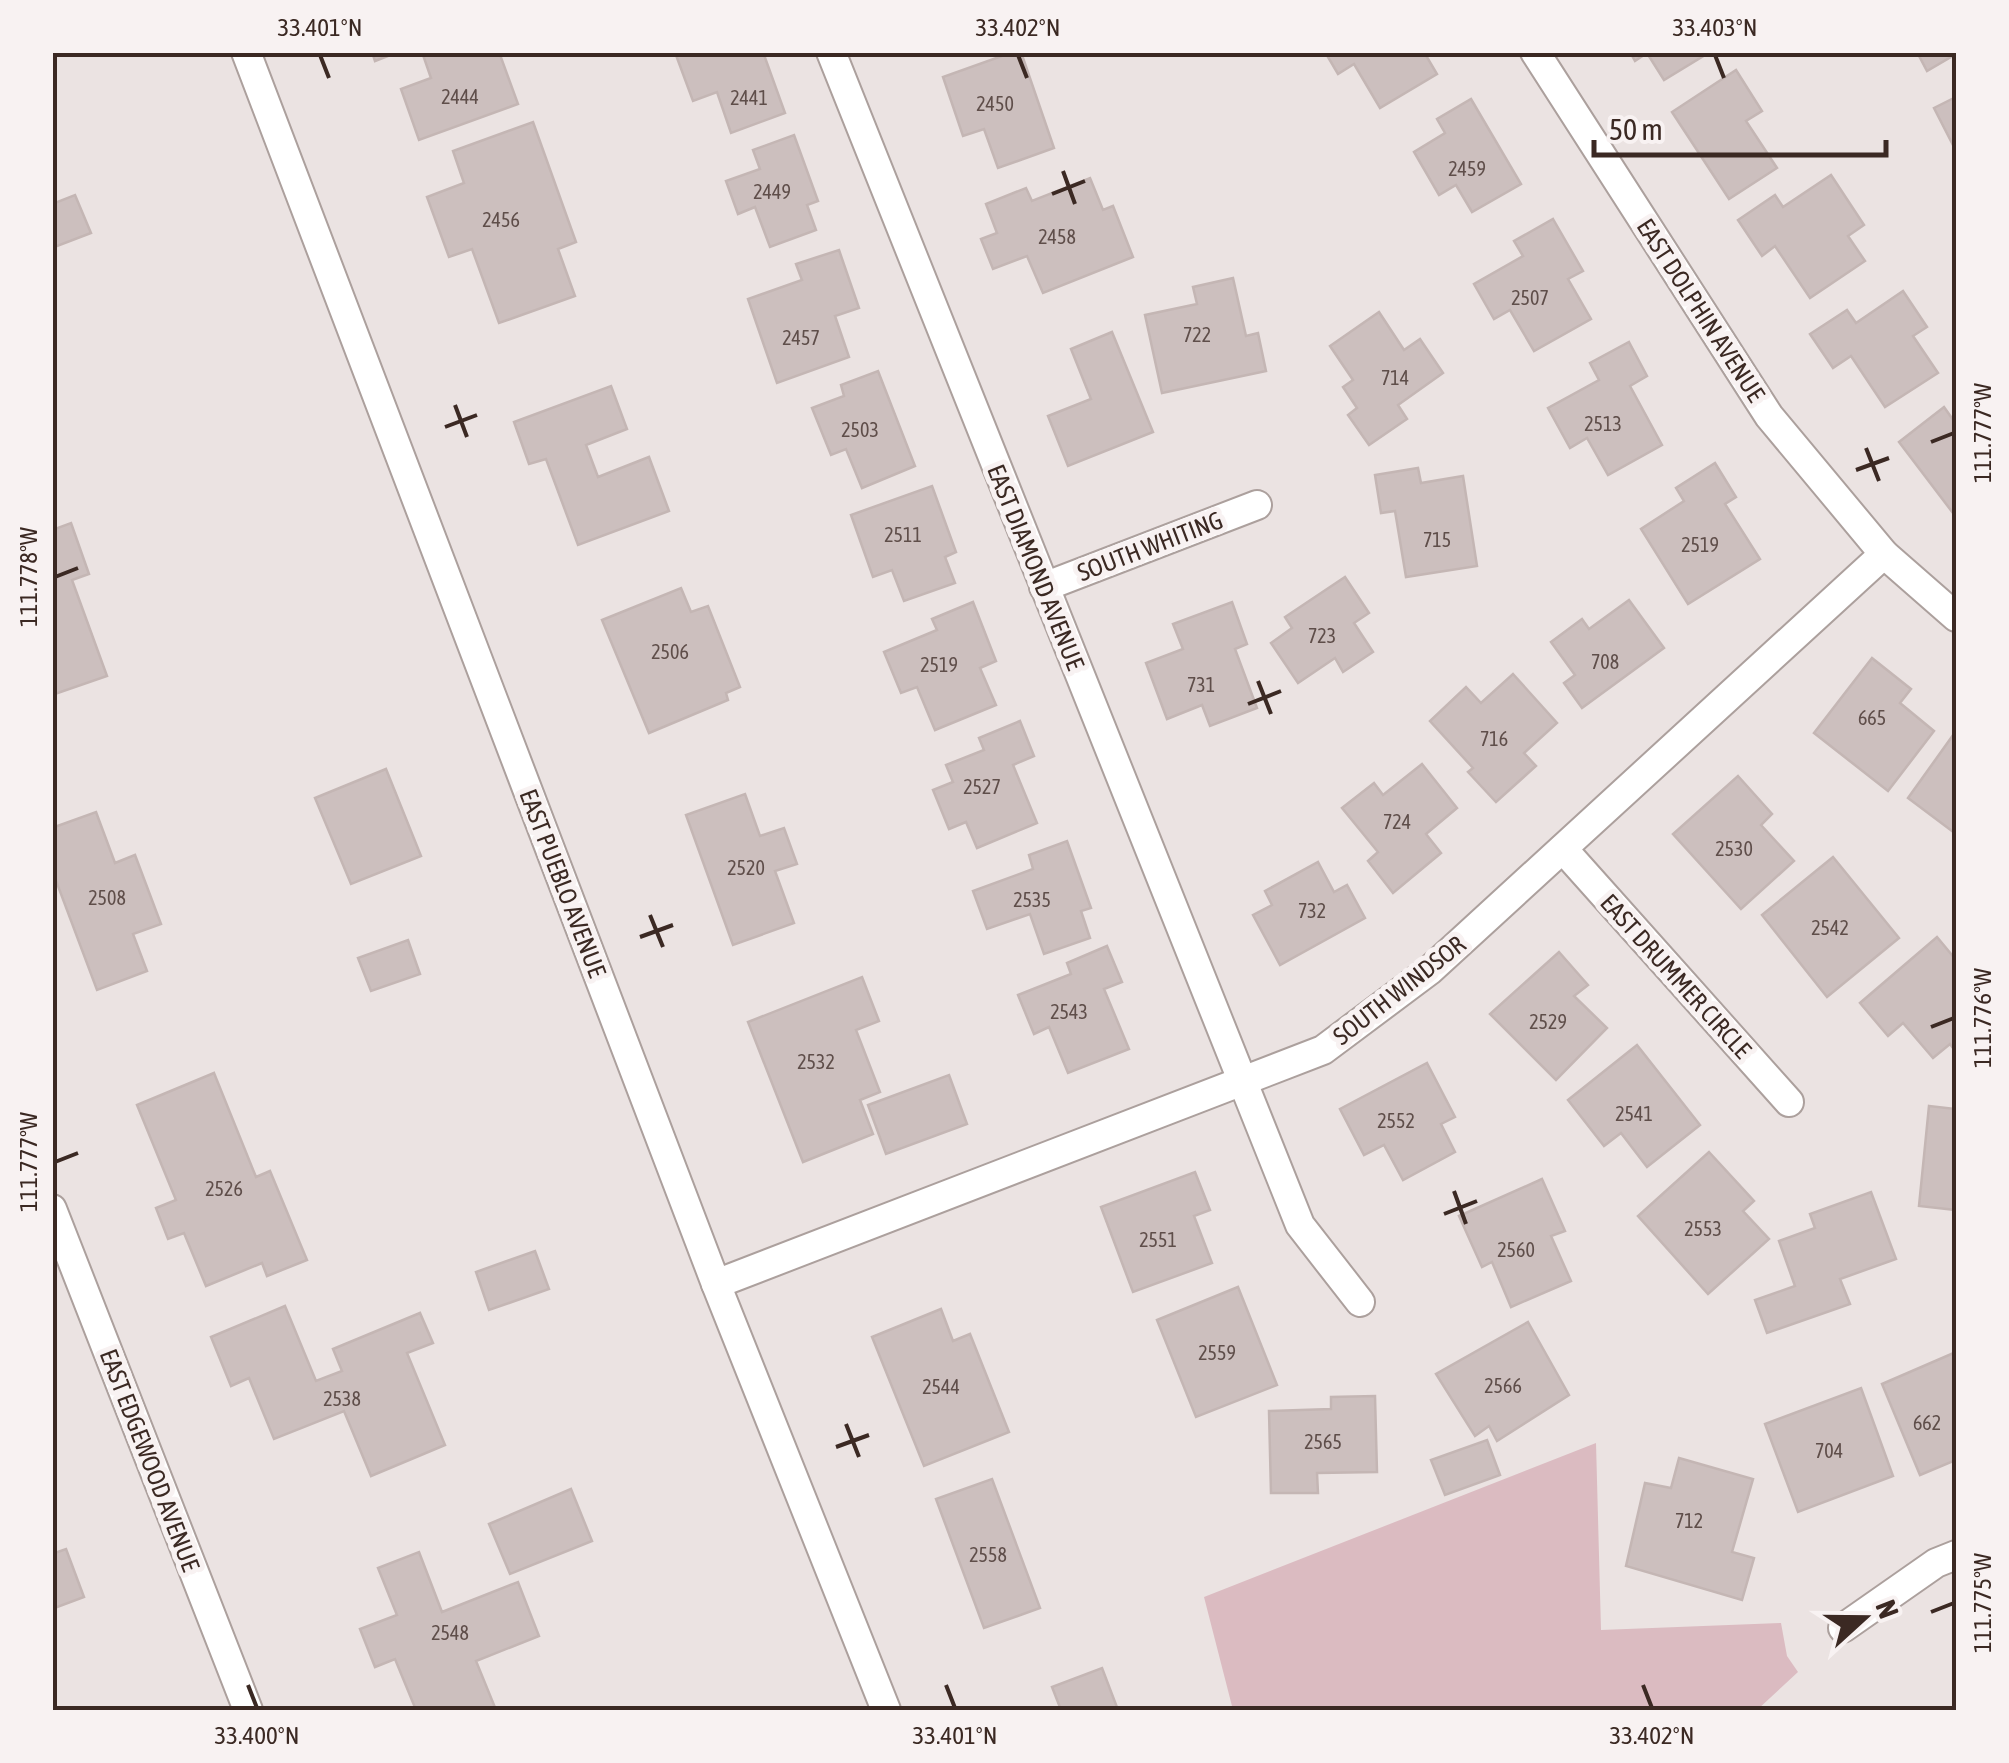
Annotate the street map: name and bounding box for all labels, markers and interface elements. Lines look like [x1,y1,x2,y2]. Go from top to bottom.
text: 33.401°N [278,13,362,41]
text: 33.402°N [976,13,1060,41]
text: 33.403°N [1673,13,1757,41]
house number: 2444 [441,85,479,108]
house number: 2441 [730,86,768,109]
house number: 2450 [976,92,1014,115]
scale bar [1594,95,1886,157]
text: 50 m [1609,112,1663,146]
house number: 2459 [1448,157,1486,180]
house number: 2449 [753,180,791,203]
house number: 2456 [482,208,520,231]
street label: EAST DOLPHIN AVENUE [1631,213,1771,407]
house number: 2458 [1038,225,1076,248]
house number: 2507 [1511,286,1549,309]
house number: 722 [1183,323,1211,346]
house number: 2457 [782,326,820,349]
house number: 714 [1381,366,1409,389]
text: 111.777°W [1968,382,1996,483]
house number: 2513 [1584,412,1622,435]
house number: 2503 [841,418,879,441]
street label: EAST DIAMOND AVENUE [982,460,1090,674]
street label: SOUTH WHITING [1073,505,1227,587]
house number: 2511 [884,523,922,546]
text: 111.778°W [14,526,42,627]
house number: 715 [1423,528,1451,551]
house number: 2519 [1681,533,1719,556]
house number: 723 [1308,624,1336,647]
house number: 2506 [651,640,689,663]
house number: 708 [1591,650,1619,673]
house number: 2519 [920,653,958,676]
house number: 731 [1187,673,1215,696]
house number: 665 [1858,706,1886,729]
house number: 716 [1480,727,1508,750]
house number: 2527 [963,775,1001,798]
street label: EAST PUEBLO AVENUE [514,785,612,981]
house number: 724 [1383,810,1411,833]
house number: 2530 [1715,837,1753,860]
house number: 2520 [727,856,765,879]
house number: 2508 [88,886,126,909]
house number: 2535 [1013,888,1051,911]
street label: EAST DRUMMER CIRCLE [1595,888,1757,1064]
house number: 732 [1298,899,1326,922]
house number: 2542 [1811,916,1849,939]
street label: SOUTH WINDSOR [1327,930,1471,1050]
text: 111.776°W [1968,967,1996,1068]
house number: 2543 [1050,1000,1088,1023]
house number: 2529 [1529,1010,1567,1033]
house number: 2532 [797,1050,835,1073]
house number: 2541 [1615,1102,1653,1125]
house number: 2552 [1377,1109,1415,1132]
text: 111.777°W [14,1111,42,1212]
house number: 2526 [205,1177,243,1200]
house number: 2553 [1684,1217,1722,1240]
house number: 2551 [1139,1228,1177,1251]
house number: 2560 [1497,1238,1535,1261]
house number: 2559 [1198,1341,1236,1364]
street label: EAST EDGEWOOD AVENUE [95,1345,205,1575]
house number: 2566 [1484,1374,1522,1397]
house number: 2544 [922,1375,960,1398]
house number: 2538 [323,1387,361,1410]
house number: 662 [1913,1411,1941,1434]
house number: 2565 [1304,1430,1342,1453]
house number: 704 [1815,1439,1843,1462]
house number: 712 [1675,1509,1703,1532]
house number: 2558 [969,1543,1007,1566]
text: 111.775°W [1968,1552,1996,1653]
north arrow [1814,1568,1914,1668]
text: N [1869,1596,1905,1622]
house number: 2548 [431,1621,469,1644]
text: 33.400°N [215,1721,299,1749]
text: 33.401°N [913,1721,997,1749]
text: 33.402°N [1610,1721,1694,1749]

